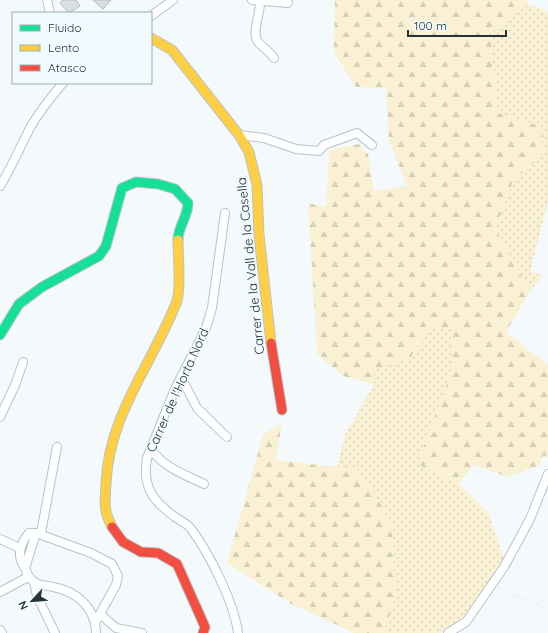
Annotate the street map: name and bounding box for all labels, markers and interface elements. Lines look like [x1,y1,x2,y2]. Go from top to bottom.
legend [12,12,152,84]
scale bar [408,12,506,38]
text: 100 m [414,18,447,33]
text: Fluido [48,20,81,35]
text: Lento [48,40,79,55]
text: Atasco [48,60,86,75]
street label: Carrer de la Vall de la Casella [233,177,267,355]
street label: Carrer de l'Horta Nord [142,325,212,455]
north arrow [12,581,52,621]
text: N [15,599,31,612]

